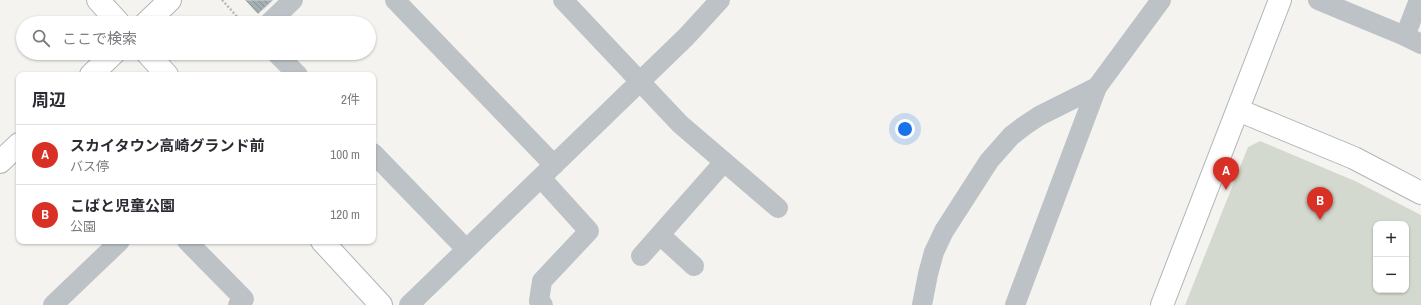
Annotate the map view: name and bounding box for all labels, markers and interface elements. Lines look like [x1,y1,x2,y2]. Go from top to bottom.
search box [16,16,376,60]
icon: search [30,27,52,49]
text: ここで検索 [62,28,137,49]
text: 周辺 [32,88,66,111]
text: 2件 [341,91,360,108]
your location [895,119,915,139]
text: スカイタウン高崎グランド前 [70,135,264,156]
text: A [41,146,49,163]
text: 100 m [330,146,360,163]
pin: A [1213,157,1239,190]
text: バス停 [70,158,109,175]
pin: B [1307,187,1333,220]
text: こばと児童公園 [70,195,175,216]
text: B [41,206,49,223]
text: 120 m [330,206,360,223]
text: 公園 [70,218,96,235]
map controls [1373,221,1409,293]
button: + [1373,221,1409,257]
button: − [1373,257,1409,293]

